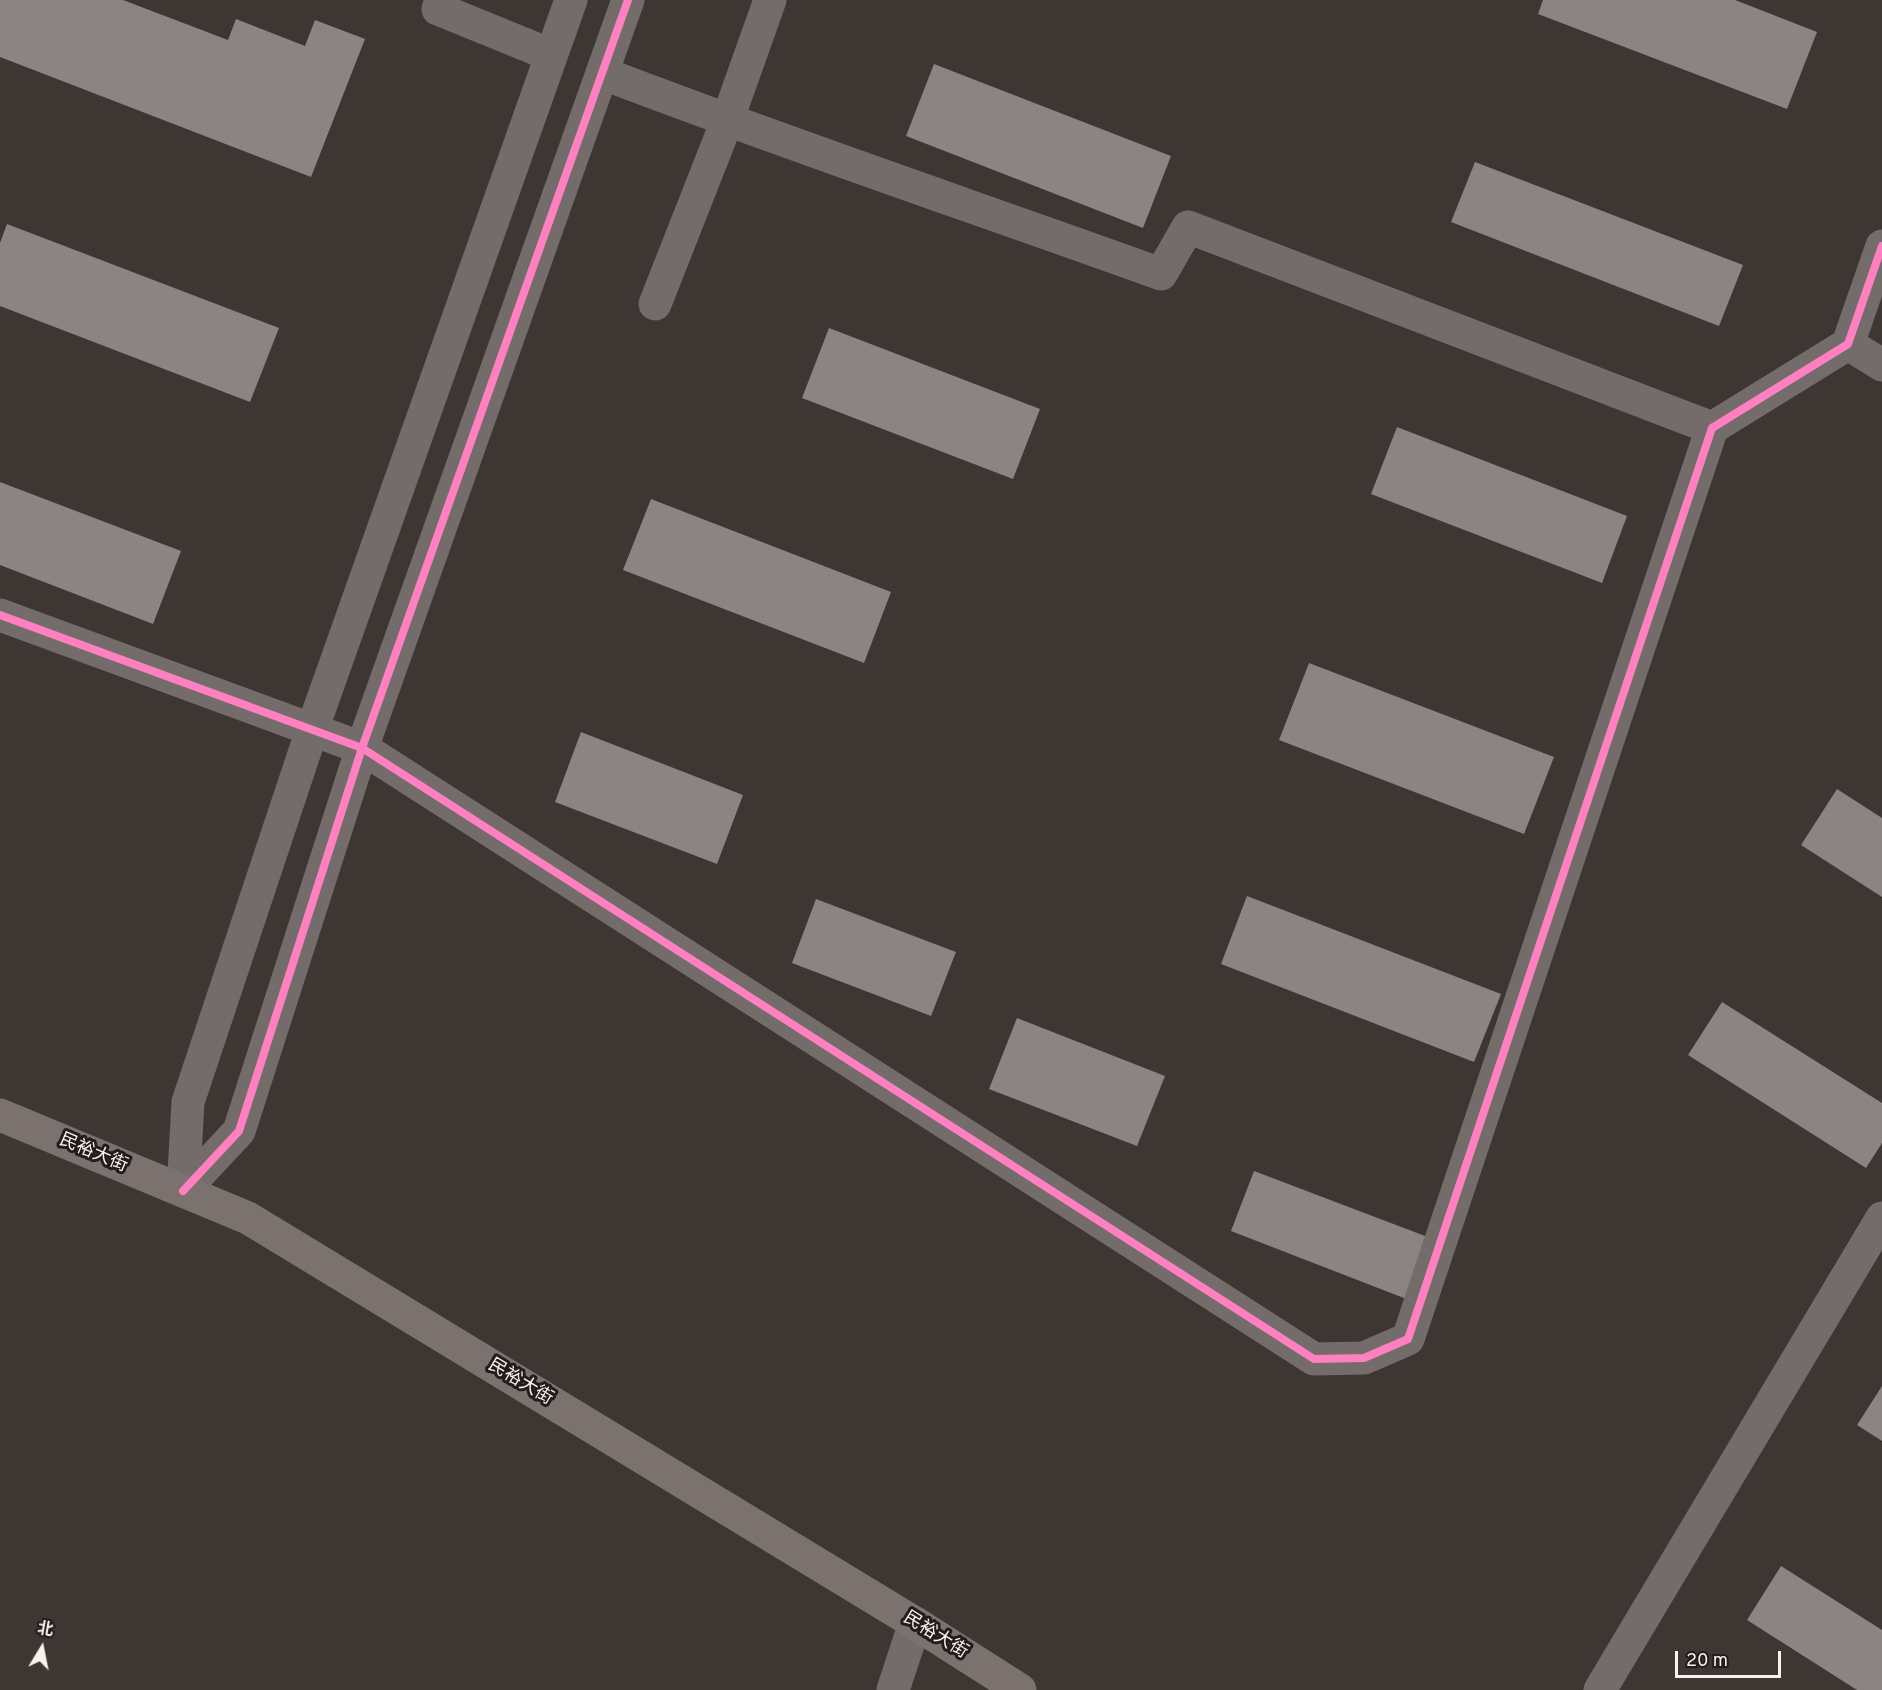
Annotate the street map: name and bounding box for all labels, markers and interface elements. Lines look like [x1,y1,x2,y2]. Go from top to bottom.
street label: 民裕大街 [56,1130,130,1178]
street label: 民裕大街 [484,1355,556,1411]
street label: 民裕大街 [899,1608,971,1664]
north arrow [12,1618,72,1678]
text: 北 [35,1619,55,1642]
scale bar [1678,1639,1784,1677]
text: 20 m [1686,1650,1728,1673]

